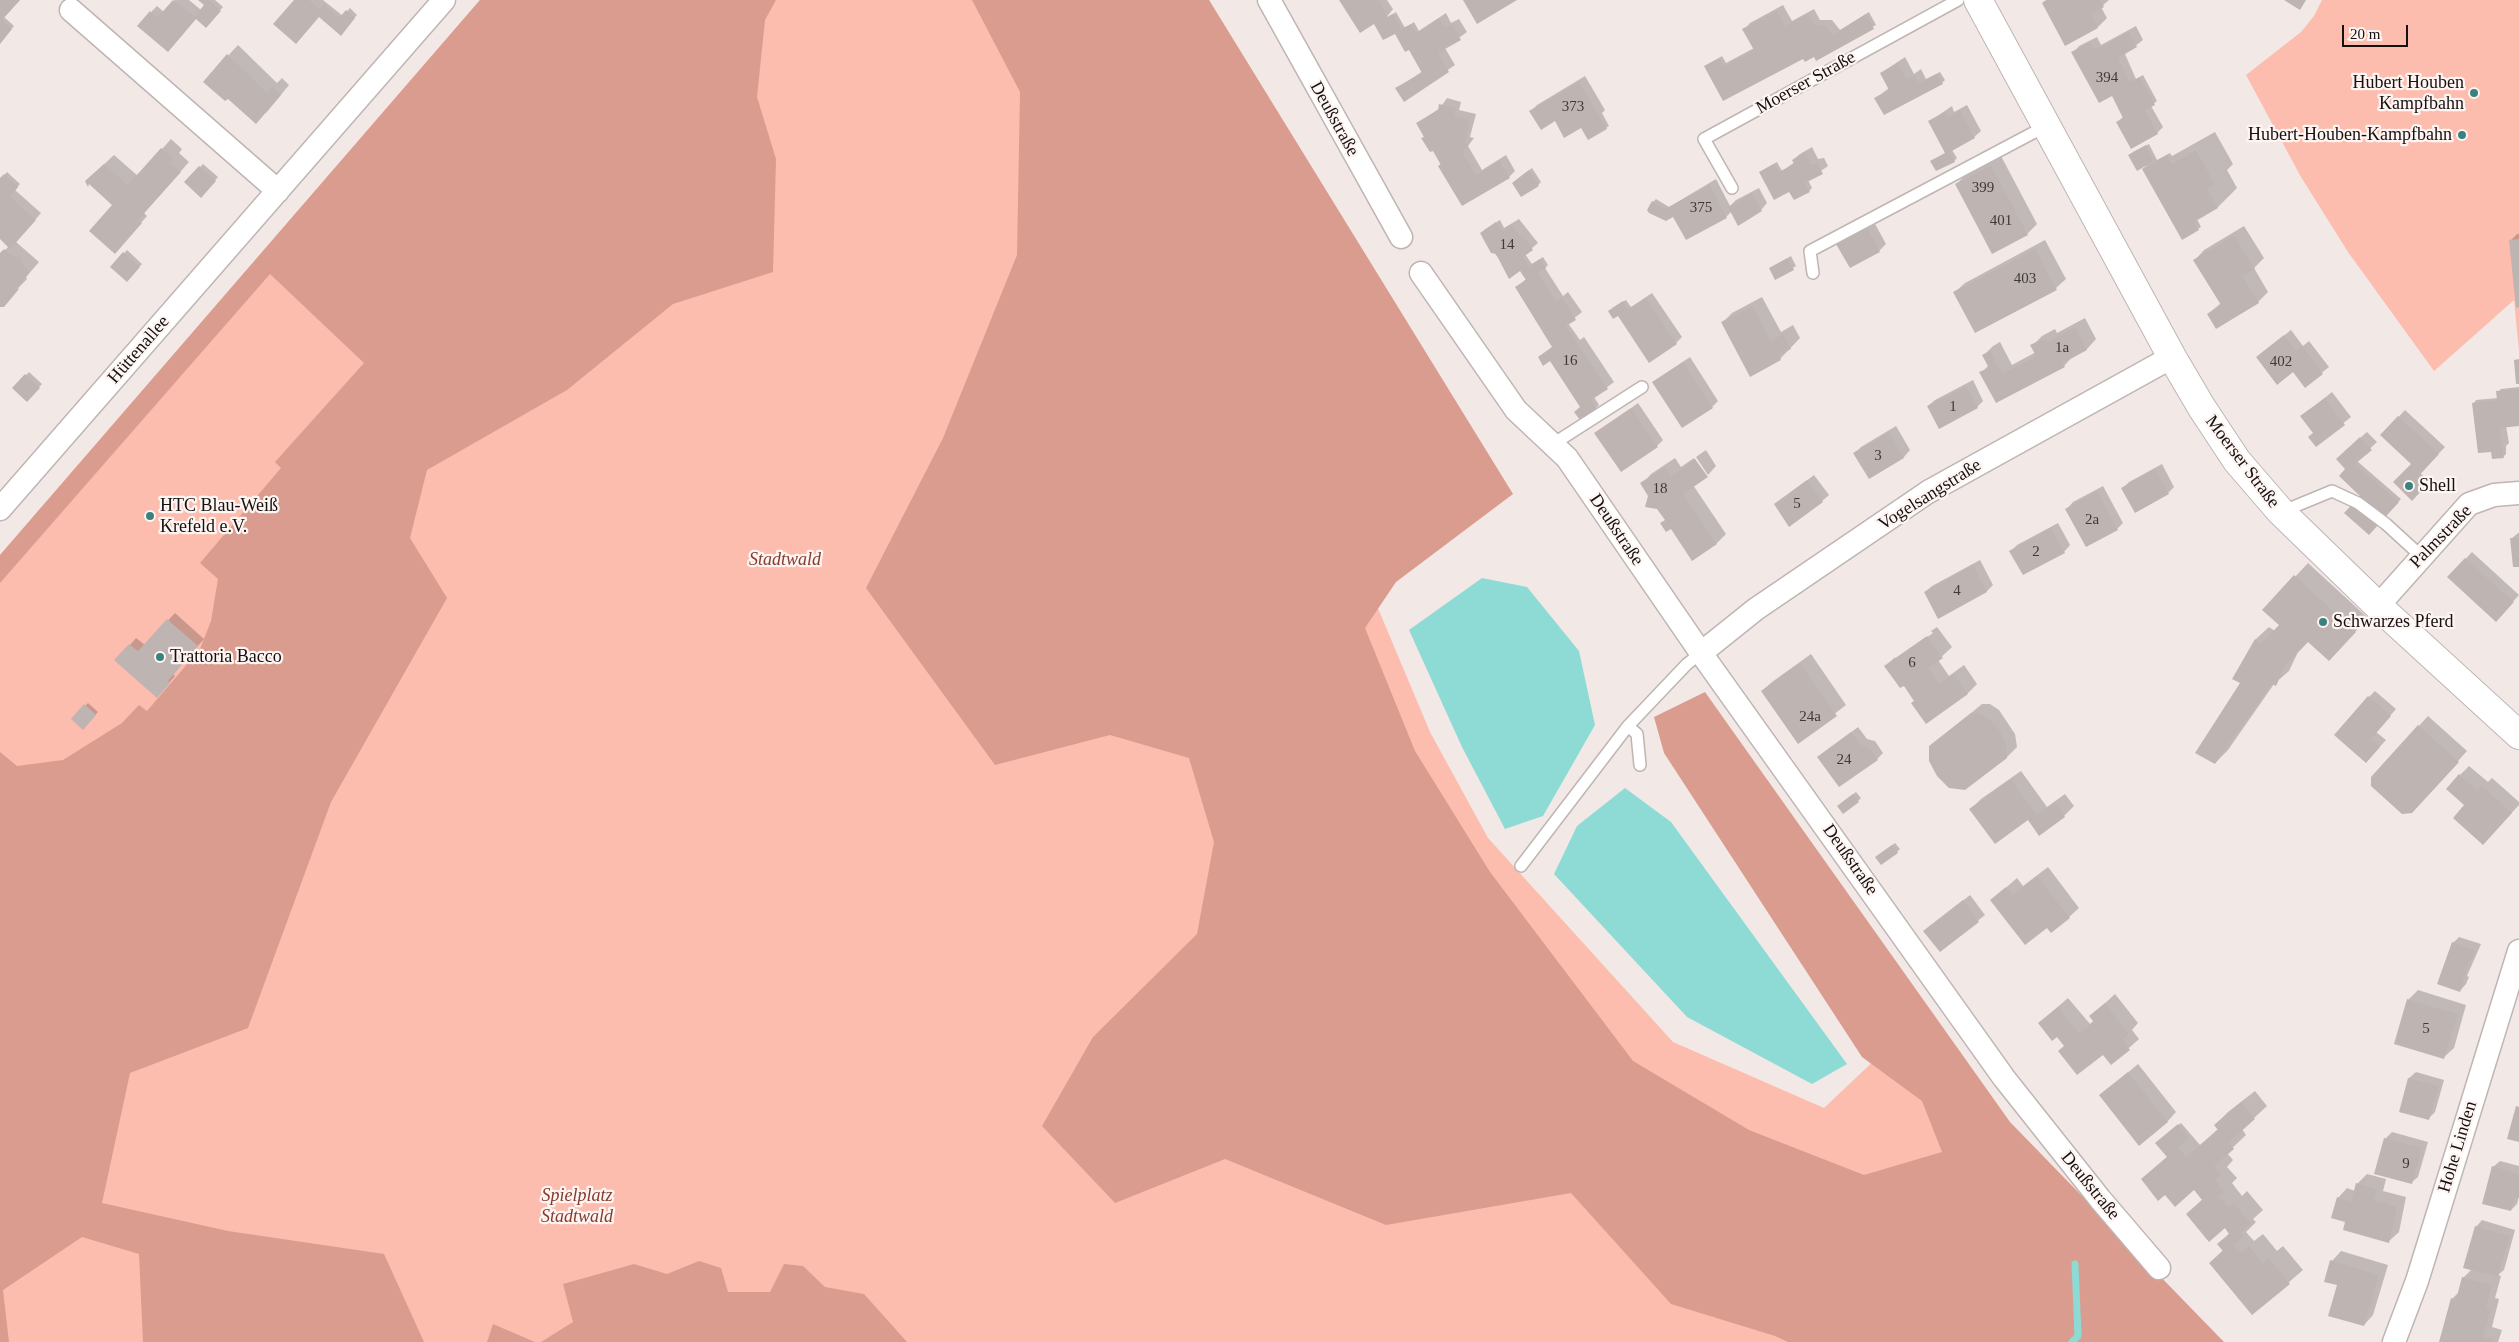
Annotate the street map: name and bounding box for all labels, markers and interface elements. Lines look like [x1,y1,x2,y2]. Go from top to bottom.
scale bar [2344,15,2410,47]
text: 20 m [2350,26,2380,42]
street label: Moerser Straße [1752,47,1860,119]
house number: 394 [2096,69,2118,87]
place label: Hubert Houben Kampfbahn [2353,72,2464,115]
street label: Deußstraße [1305,78,1363,160]
marker: Hubert Houben Kampfbahn [2468,87,2480,99]
house number: 373 [1562,98,1584,116]
place label: Hubert-Houben-Kampfbahn [2248,124,2452,146]
marker: Hubert-Houben-Kampfbahn [2456,129,2468,141]
house number: 399 [1972,179,1994,197]
house number: 375 [1690,199,1712,217]
house number: 401 [1990,212,2012,230]
house number: 14 [1500,236,1514,254]
house number: 403 [2014,270,2036,288]
street label: Hüttenallee [104,312,174,388]
house number: 1a [2055,339,2069,357]
house number: 16 [1562,352,1578,370]
house number: 402 [2270,353,2292,371]
house number: 1 [1949,398,1957,416]
street label: Moerser Straße [2200,411,2284,513]
house number: 3 [1874,447,1882,465]
street label: Vogelsangstraße [1874,455,1986,535]
place label: Shell [2419,475,2456,497]
house number: 18 [1652,480,1668,498]
marker: Shell [2403,480,2415,492]
street label: Deußstraße [1584,490,1648,570]
place label: HTC Blau-Weiß Krefeld e.V. [160,495,278,538]
house number: 5 [1793,495,1801,513]
street label: Palmstraße [2405,501,2477,573]
marker: HTC Blau-Weiß Krefeld e.V. [144,510,156,522]
house number: 2a [2085,511,2099,529]
house number: 2 [2032,543,2040,561]
park label: Stadtwald [749,549,821,571]
house number: 4 [1953,582,1961,600]
place label: Schwarzes Pferd [2333,611,2453,633]
marker: Schwarzes Pferd [2317,616,2329,628]
place label: Trattoria Bacco [170,646,282,668]
marker: Trattoria Bacco [154,651,166,663]
house number: 6 [1908,654,1916,672]
house number: 24a [1799,708,1821,726]
house number: 24 [1836,751,1852,769]
street label: Deußstraße [1818,820,1882,900]
house number: 5 [2422,1020,2430,1038]
street label: Hohe Linden [2434,1099,2482,1195]
street label: Deußstraße [2056,1147,2124,1225]
house number: 9 [2402,1155,2410,1173]
park label: Spielplatz Stadtwald [541,1185,613,1228]

